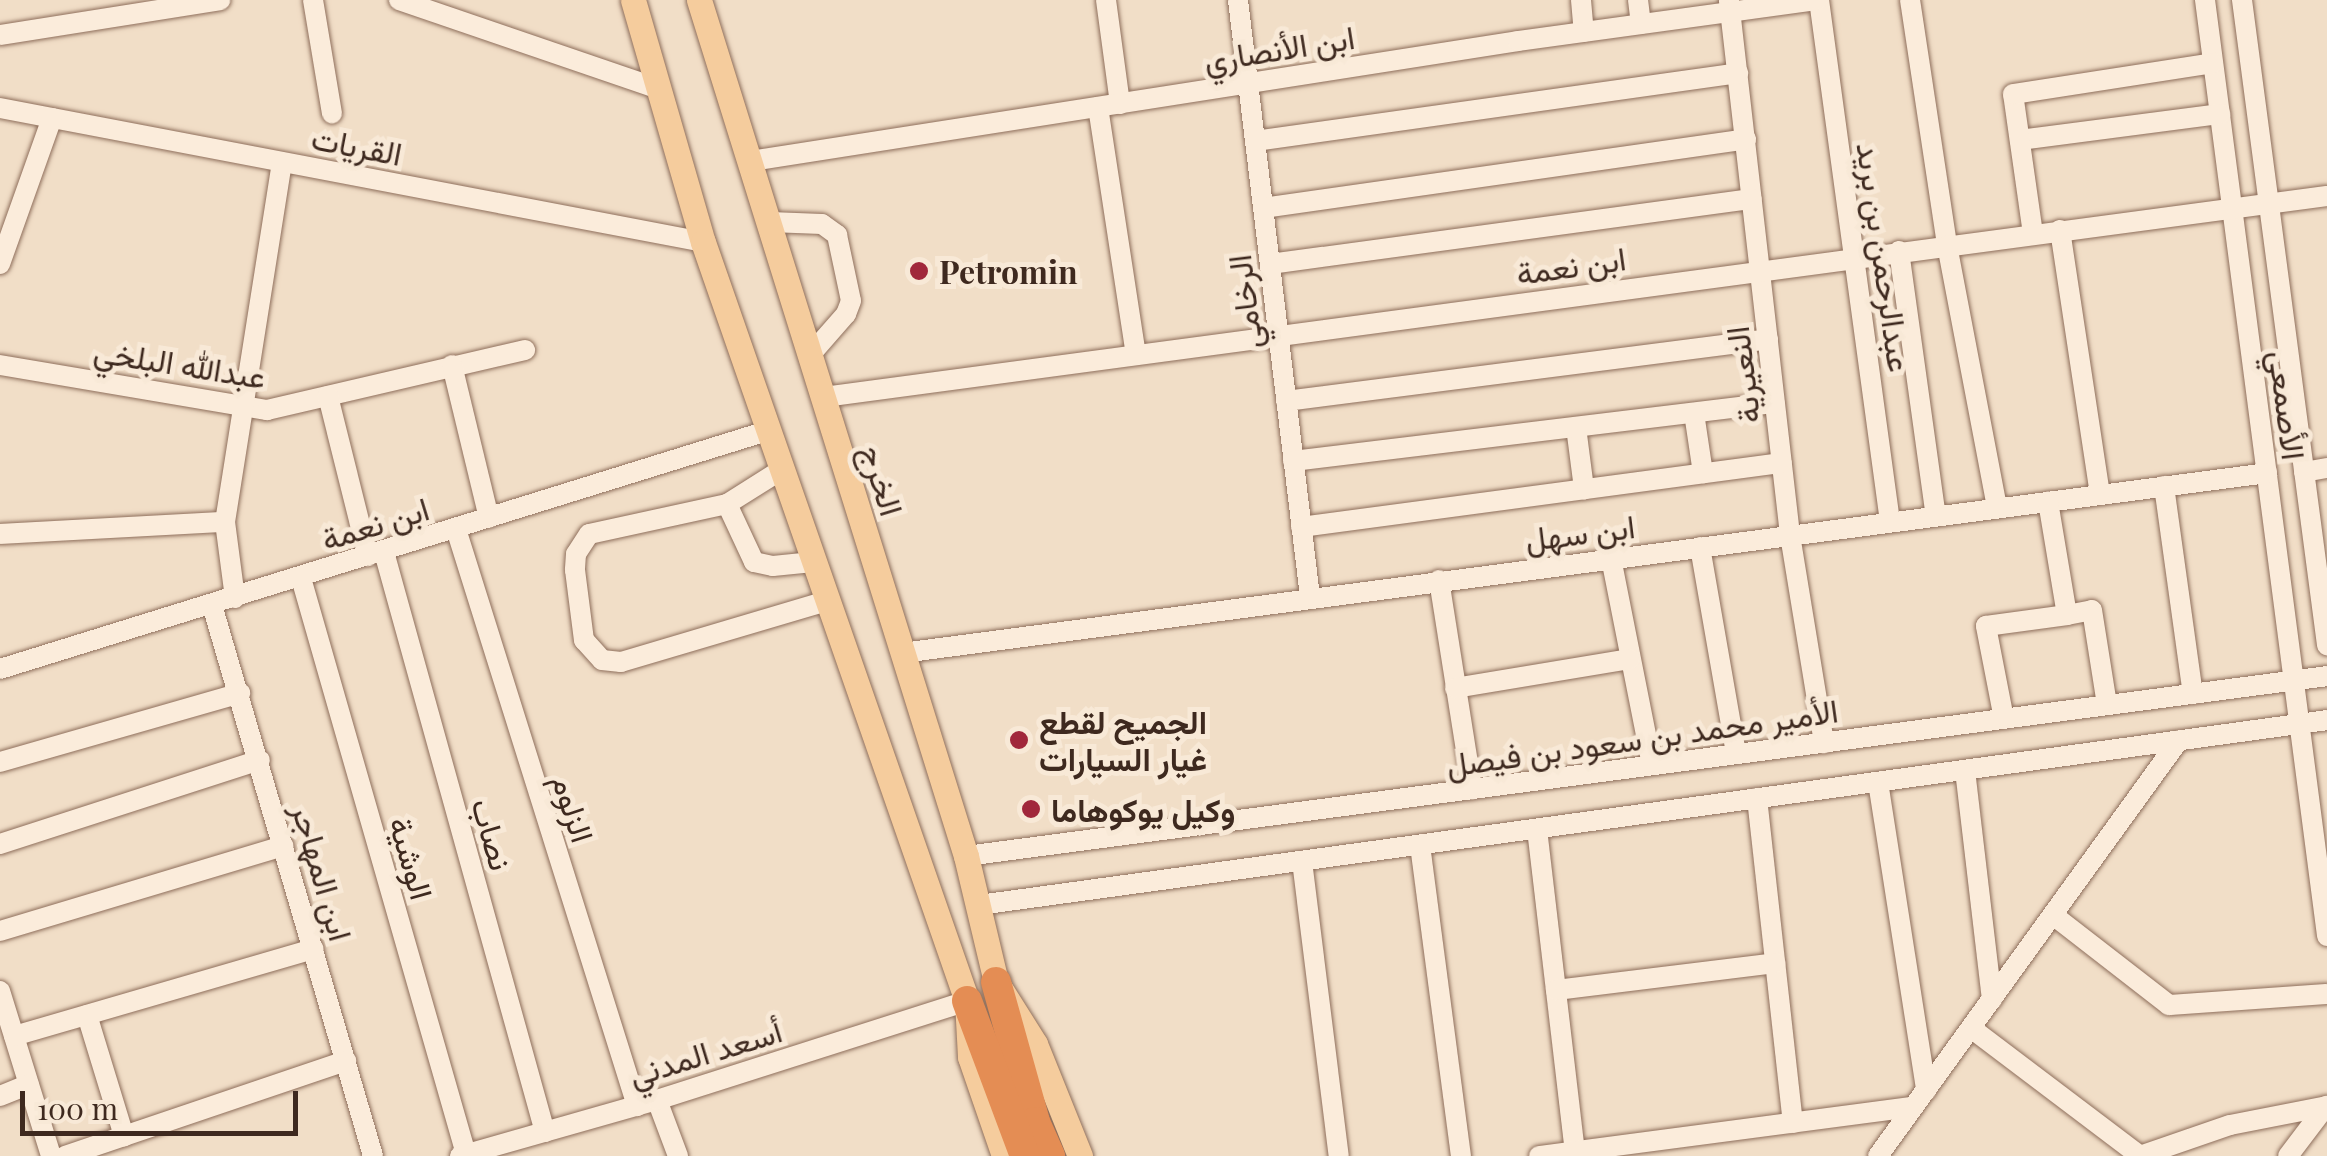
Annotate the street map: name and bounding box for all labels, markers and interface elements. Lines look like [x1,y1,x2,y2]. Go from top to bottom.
street label: ابن الأنصاري [1201,17,1357,79]
street label: القريات [309,117,405,173]
street label: عبدالرحمن بن بريد [1850,140,1920,374]
street label: ابن نعمة [1514,238,1628,292]
place label: Petromin [939,252,1078,290]
street label: الرخامي [1219,253,1269,351]
marker: Petromin [908,260,930,282]
street label: النعيرية [1717,324,1767,426]
street label: عبدالله البلخي [91,330,269,396]
street label: الأصمعي [2262,348,2314,462]
street label: الخرج [854,440,912,520]
street label: ابن نعمة [317,489,433,557]
street label: ابن سهل [1523,506,1637,558]
street label: الأمير محمد بن سعود بن فيصل [1444,690,1840,784]
place label: الجميح لقطع غيار السيارات [1039,703,1207,778]
marker: الجميح لقطع غيار السيارات [1008,729,1030,751]
street label: الزلوم [545,769,603,847]
place label: وكيل يوكوهاما [1051,790,1235,828]
street label: نصاب [464,794,522,874]
marker: وكيل يوكوهاما [1020,798,1042,820]
street label: ابن المهاجر [285,799,361,945]
street label: الوشية [382,812,442,904]
street label: أسعد المدني [624,1011,786,1093]
scale bar [25,1071,302,1133]
text: 100 m [37,1088,118,1128]

